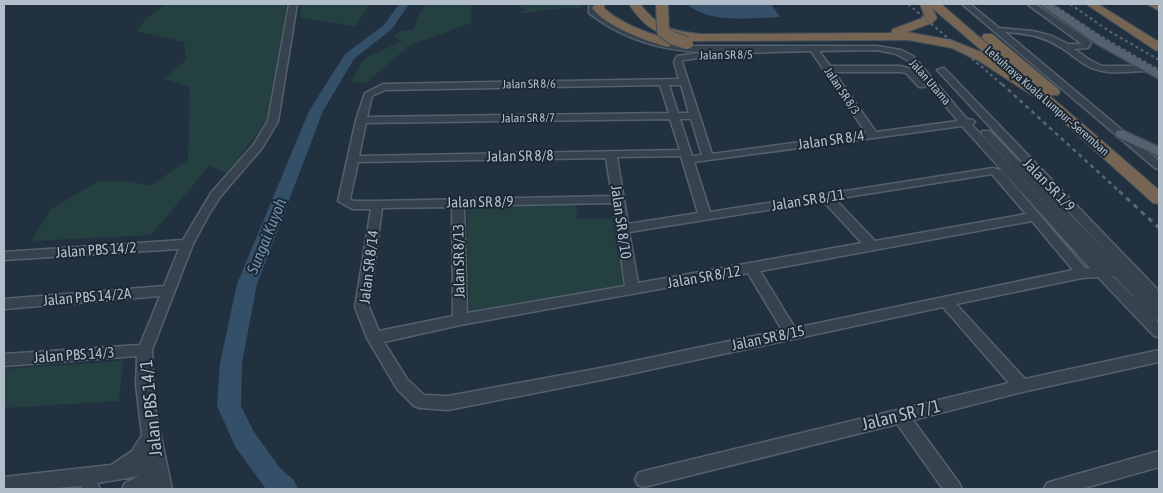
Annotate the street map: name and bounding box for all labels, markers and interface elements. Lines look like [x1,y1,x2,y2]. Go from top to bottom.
street label: Lebuhraya Kuala Lumpur–Seremban [982,43,1112,159]
street label: Jalan SR 8/5 [699,48,753,62]
street label: Jalan Utama [906,56,954,108]
street label: Jalan SR 8/3 [821,65,863,117]
street label: Jalan SR 8/6 [502,77,556,91]
street label: Jalan SR 8/7 [501,111,555,125]
street label: Jalan SR 8/4 [797,126,865,153]
street label: Jalan SR 8/8 [486,146,554,165]
street label: Jalan SR 1/9 [1020,155,1079,215]
street label: Jalan SR 8/10 [608,184,635,260]
street label: Jalan SR 8/11 [770,185,846,214]
street label: Jalan SR 8/9 [446,192,514,211]
water label: Sungai Kuyoh [242,195,290,278]
street label: Jalan SR 8/13 [449,224,468,298]
street label: Jalan SR 8/14 [356,229,381,305]
street label: Jalan PBS 14/2 [55,238,137,261]
street label: Jalan SR 8/12 [666,262,742,291]
street label: Jalan PBS 14/2A [42,284,132,309]
street label: Jalan SR 8/15 [730,321,806,354]
street label: Jalan PBS 14/3 [33,343,115,366]
street label: Jalan PBS 14/1 [135,359,166,458]
street label: Jalan SR 7/1 [859,395,942,434]

